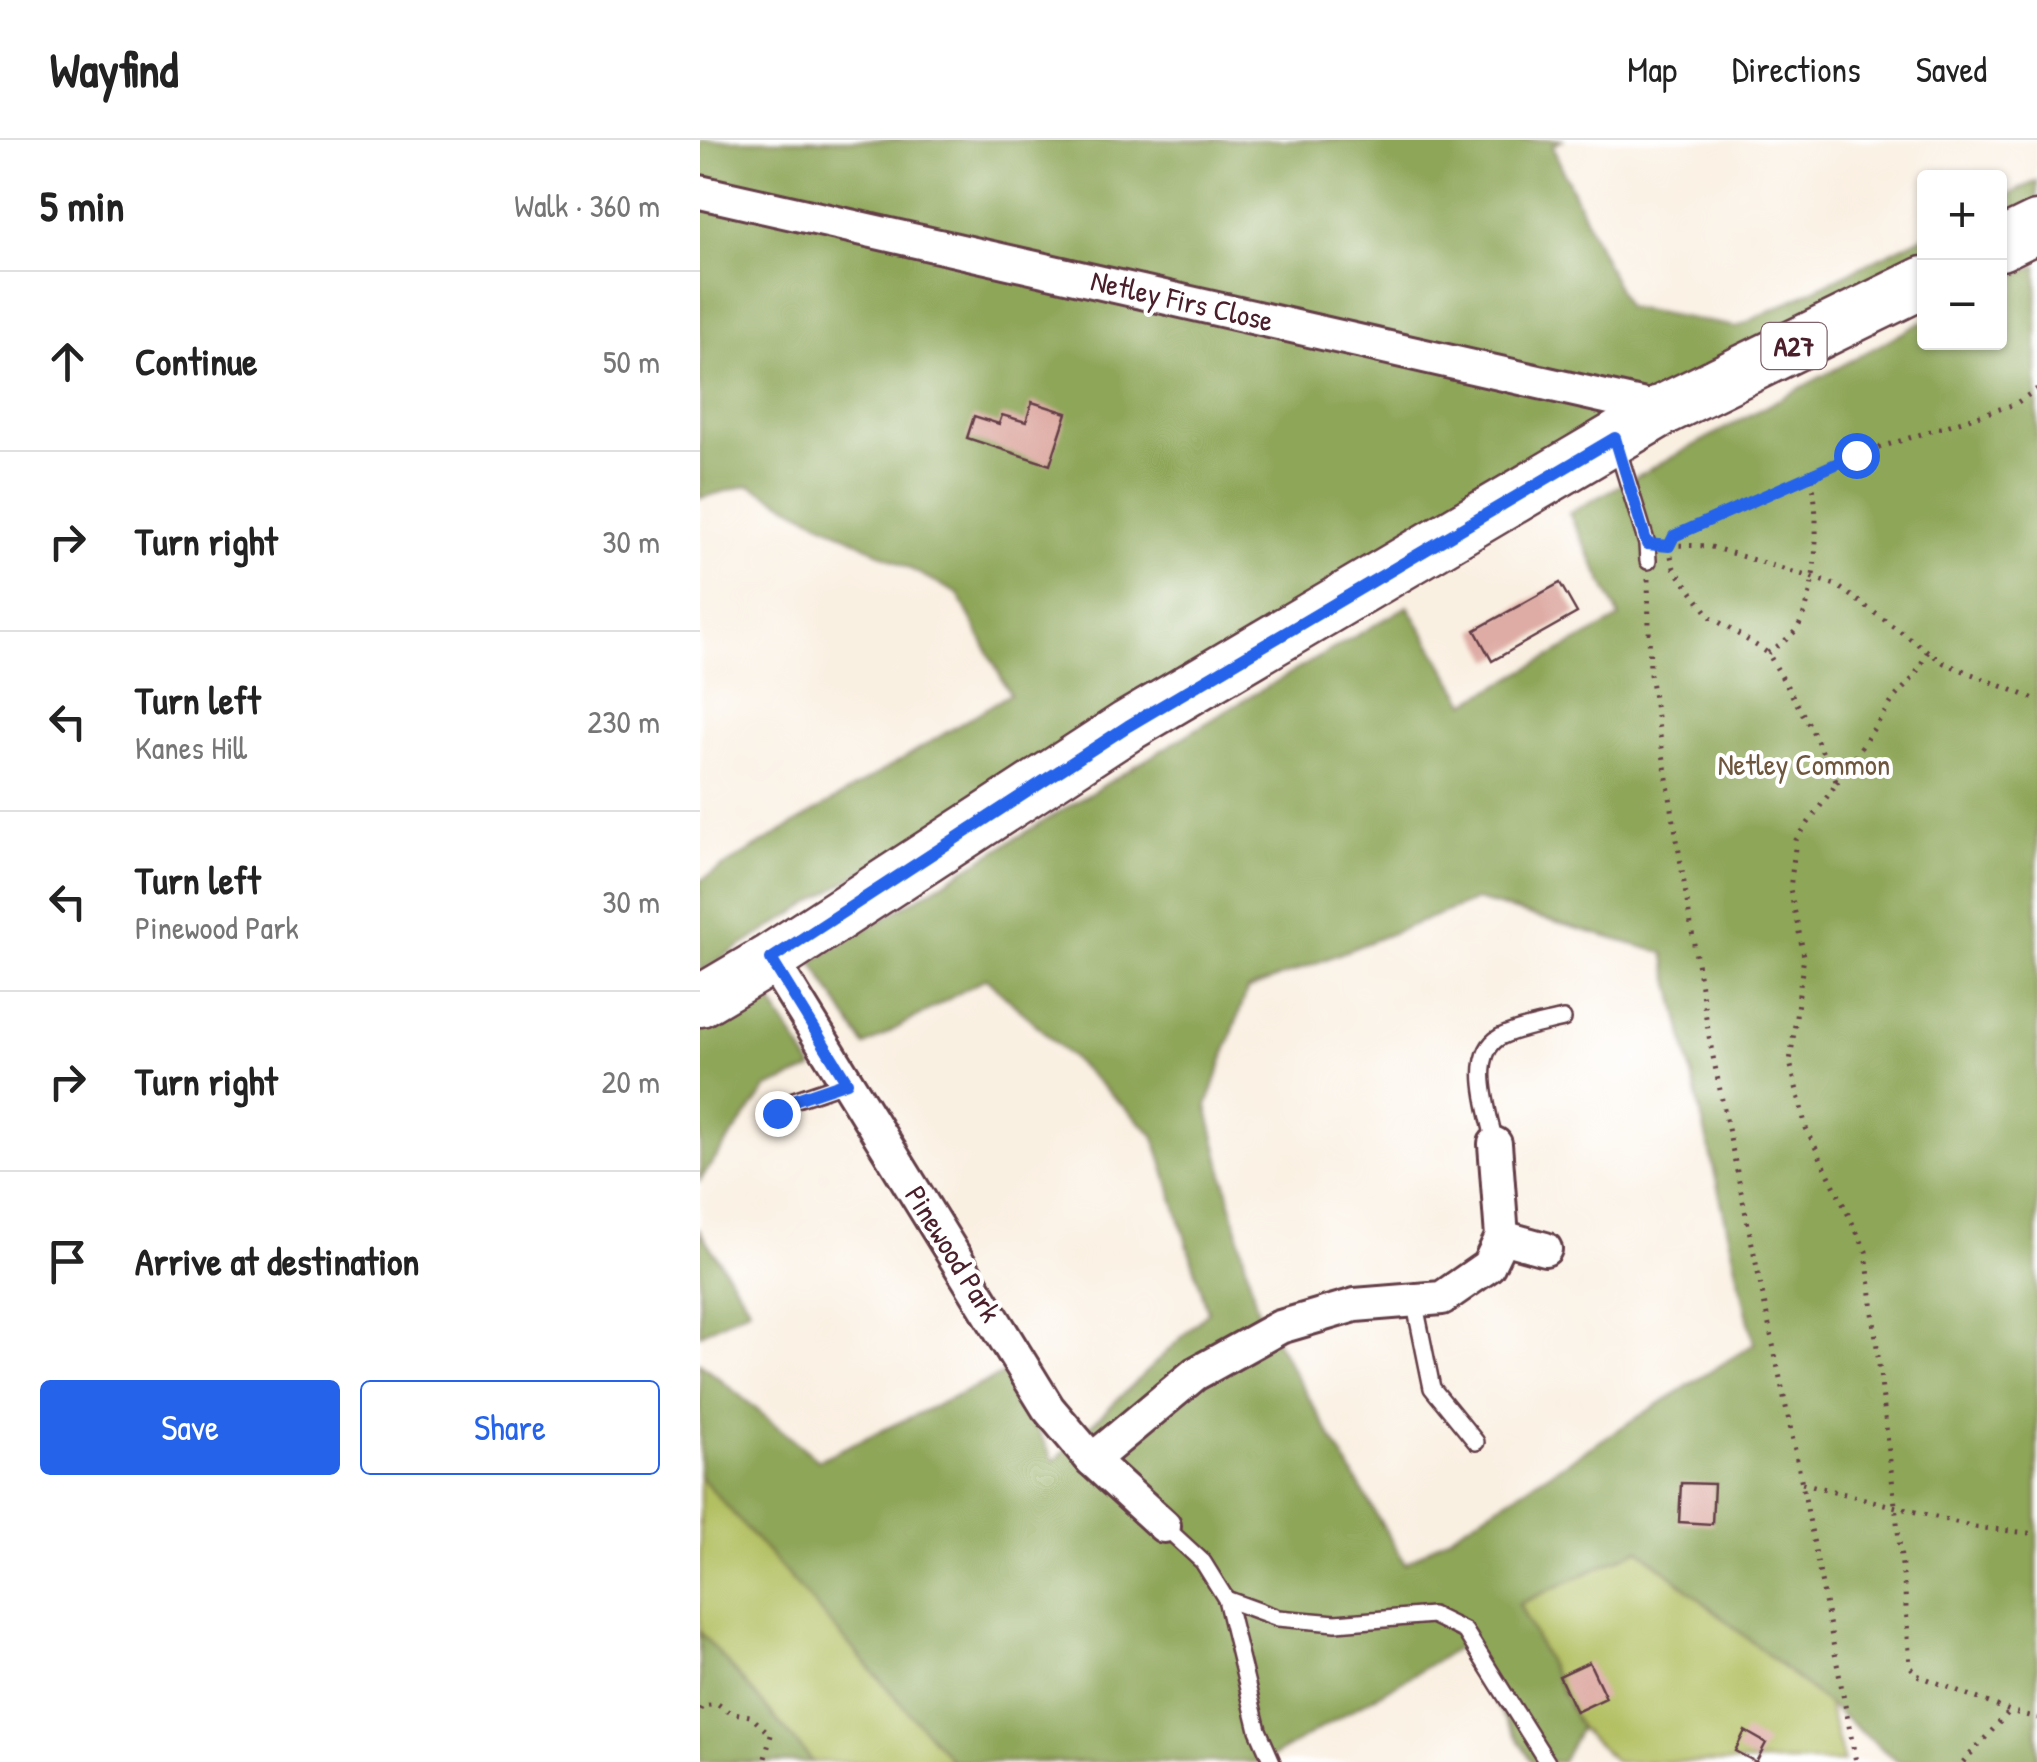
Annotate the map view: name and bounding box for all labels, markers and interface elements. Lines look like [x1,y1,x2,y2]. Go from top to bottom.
text: Wayfind [50,37,178,102]
text: Map [1627,46,1677,93]
text: Directions [1732,46,1861,93]
text: Saved [1916,46,1987,93]
map controls [1917,170,2007,350]
button: + [1917,170,2007,260]
text: 5 min [40,177,124,234]
text: Walk · 360 m [514,184,660,227]
street label: Netley Firs Close [1087,260,1277,340]
button: − [1917,260,2007,350]
road number: A27 [1762,323,1826,369]
icon: ahead [40,334,95,389]
text: Continue [135,335,257,387]
text: 50 m [603,340,660,383]
route start [1834,433,1880,479]
icon: right [40,514,95,569]
text: Turn right [135,515,278,567]
text: 30 m [602,520,660,563]
text: Turn left [135,674,260,726]
icon: left [40,694,95,749]
text: 230 m [587,700,660,743]
text: Kanes Hill [135,726,247,769]
park label: Netley Common [1718,744,1890,784]
text: Turn left [135,854,260,906]
icon: left [40,874,95,929]
text: 30 m [602,880,660,923]
text: Pinewood Park [135,906,299,949]
icon: right [40,1054,95,1109]
text: Turn right [135,1055,278,1107]
text: 20 m [602,1060,660,1103]
route end [755,1091,801,1137]
street label: Pinewood Park [896,1178,1011,1329]
icon: arrive [40,1234,95,1289]
text: Arrive at destination [135,1235,419,1287]
button: Save [40,1380,340,1475]
button: Share [360,1380,660,1475]

